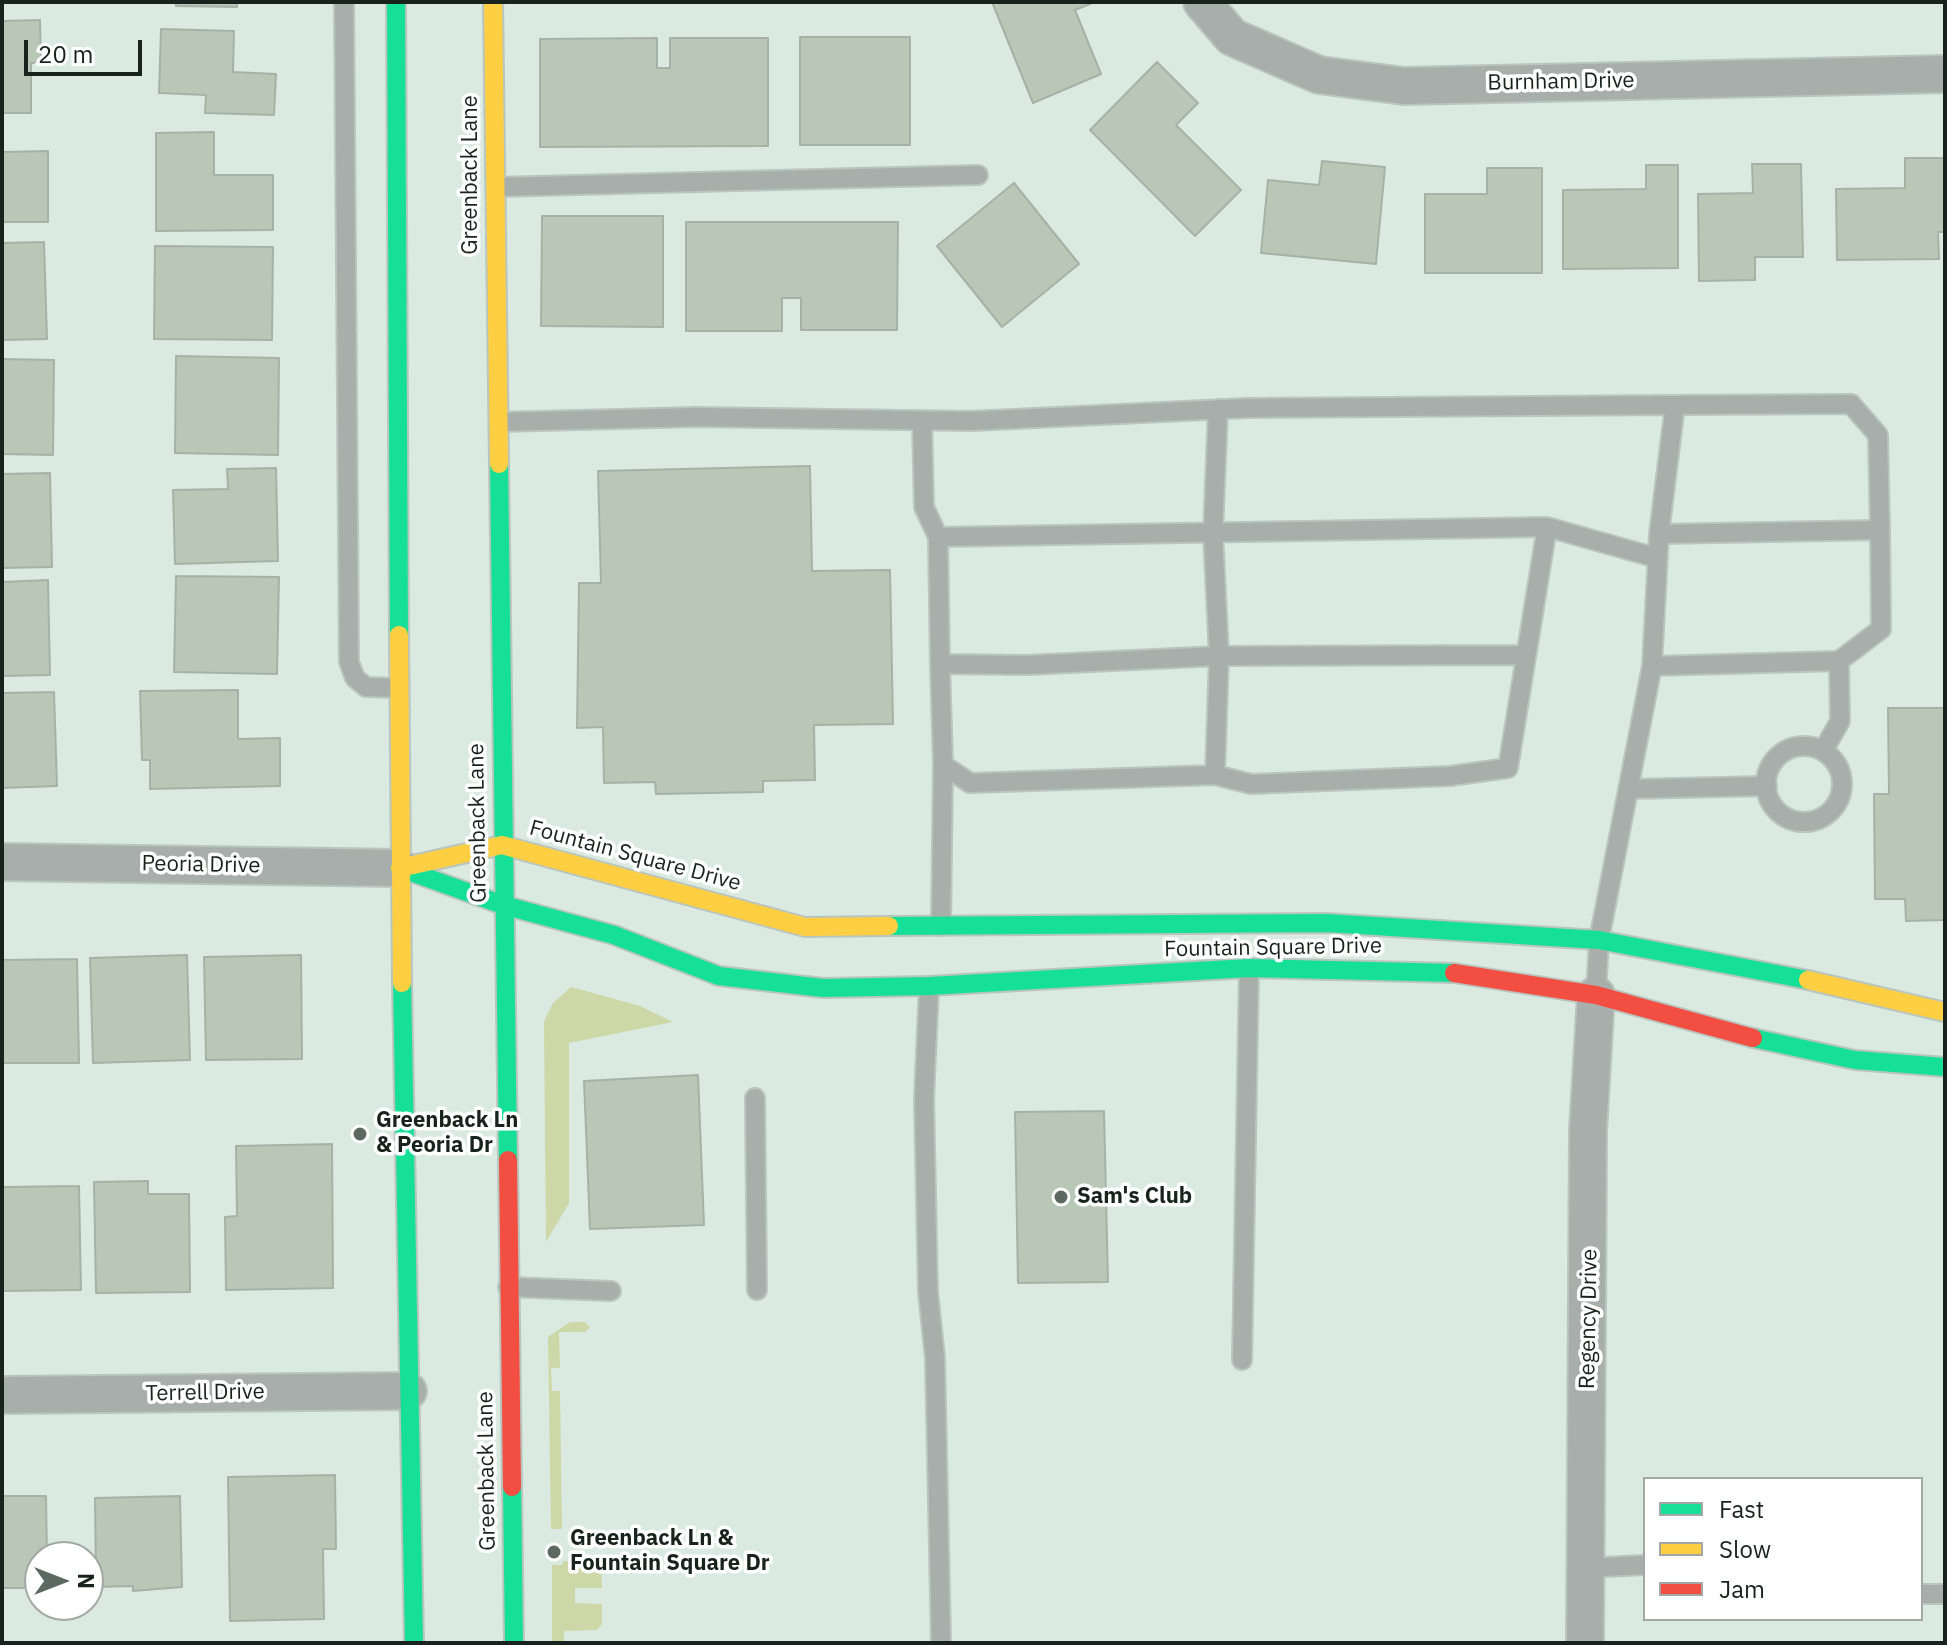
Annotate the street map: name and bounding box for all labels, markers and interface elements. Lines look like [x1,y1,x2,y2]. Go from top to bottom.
scale bar [28,24,146,74]
text: 20 m [38,38,93,70]
street label: Burnham Drive [1487,68,1635,96]
street label: Greenback Lane [458,95,484,255]
street label: Greenback Lane [463,743,493,903]
street label: Fountain Square Drive [526,815,744,897]
street label: Peoria Drive [141,851,261,879]
street label: Fountain Square Drive [1164,933,1382,963]
place label: Greenback Ln & Peoria Dr [376,1108,518,1160]
marker: Greenback Ln & Peoria Dr [351,1125,369,1143]
place label: Sam's Club [1077,1184,1192,1210]
marker: Sam's Club [1052,1188,1070,1206]
street label: Regency Drive [1575,1249,1603,1389]
street label: Terrell Drive [145,1379,265,1407]
street label: Greenback Lane [472,1391,502,1551]
legend [1643,1477,1923,1621]
text: Fast [1719,1493,1764,1525]
place label: Greenback Ln & Fountain Square Dr [570,1526,770,1578]
text: Slow [1719,1533,1771,1565]
north arrow [24,1541,104,1621]
marker: Greenback Ln & Fountain Square Dr [545,1543,563,1561]
text: N [72,1573,101,1589]
text: Jam [1719,1573,1765,1605]

